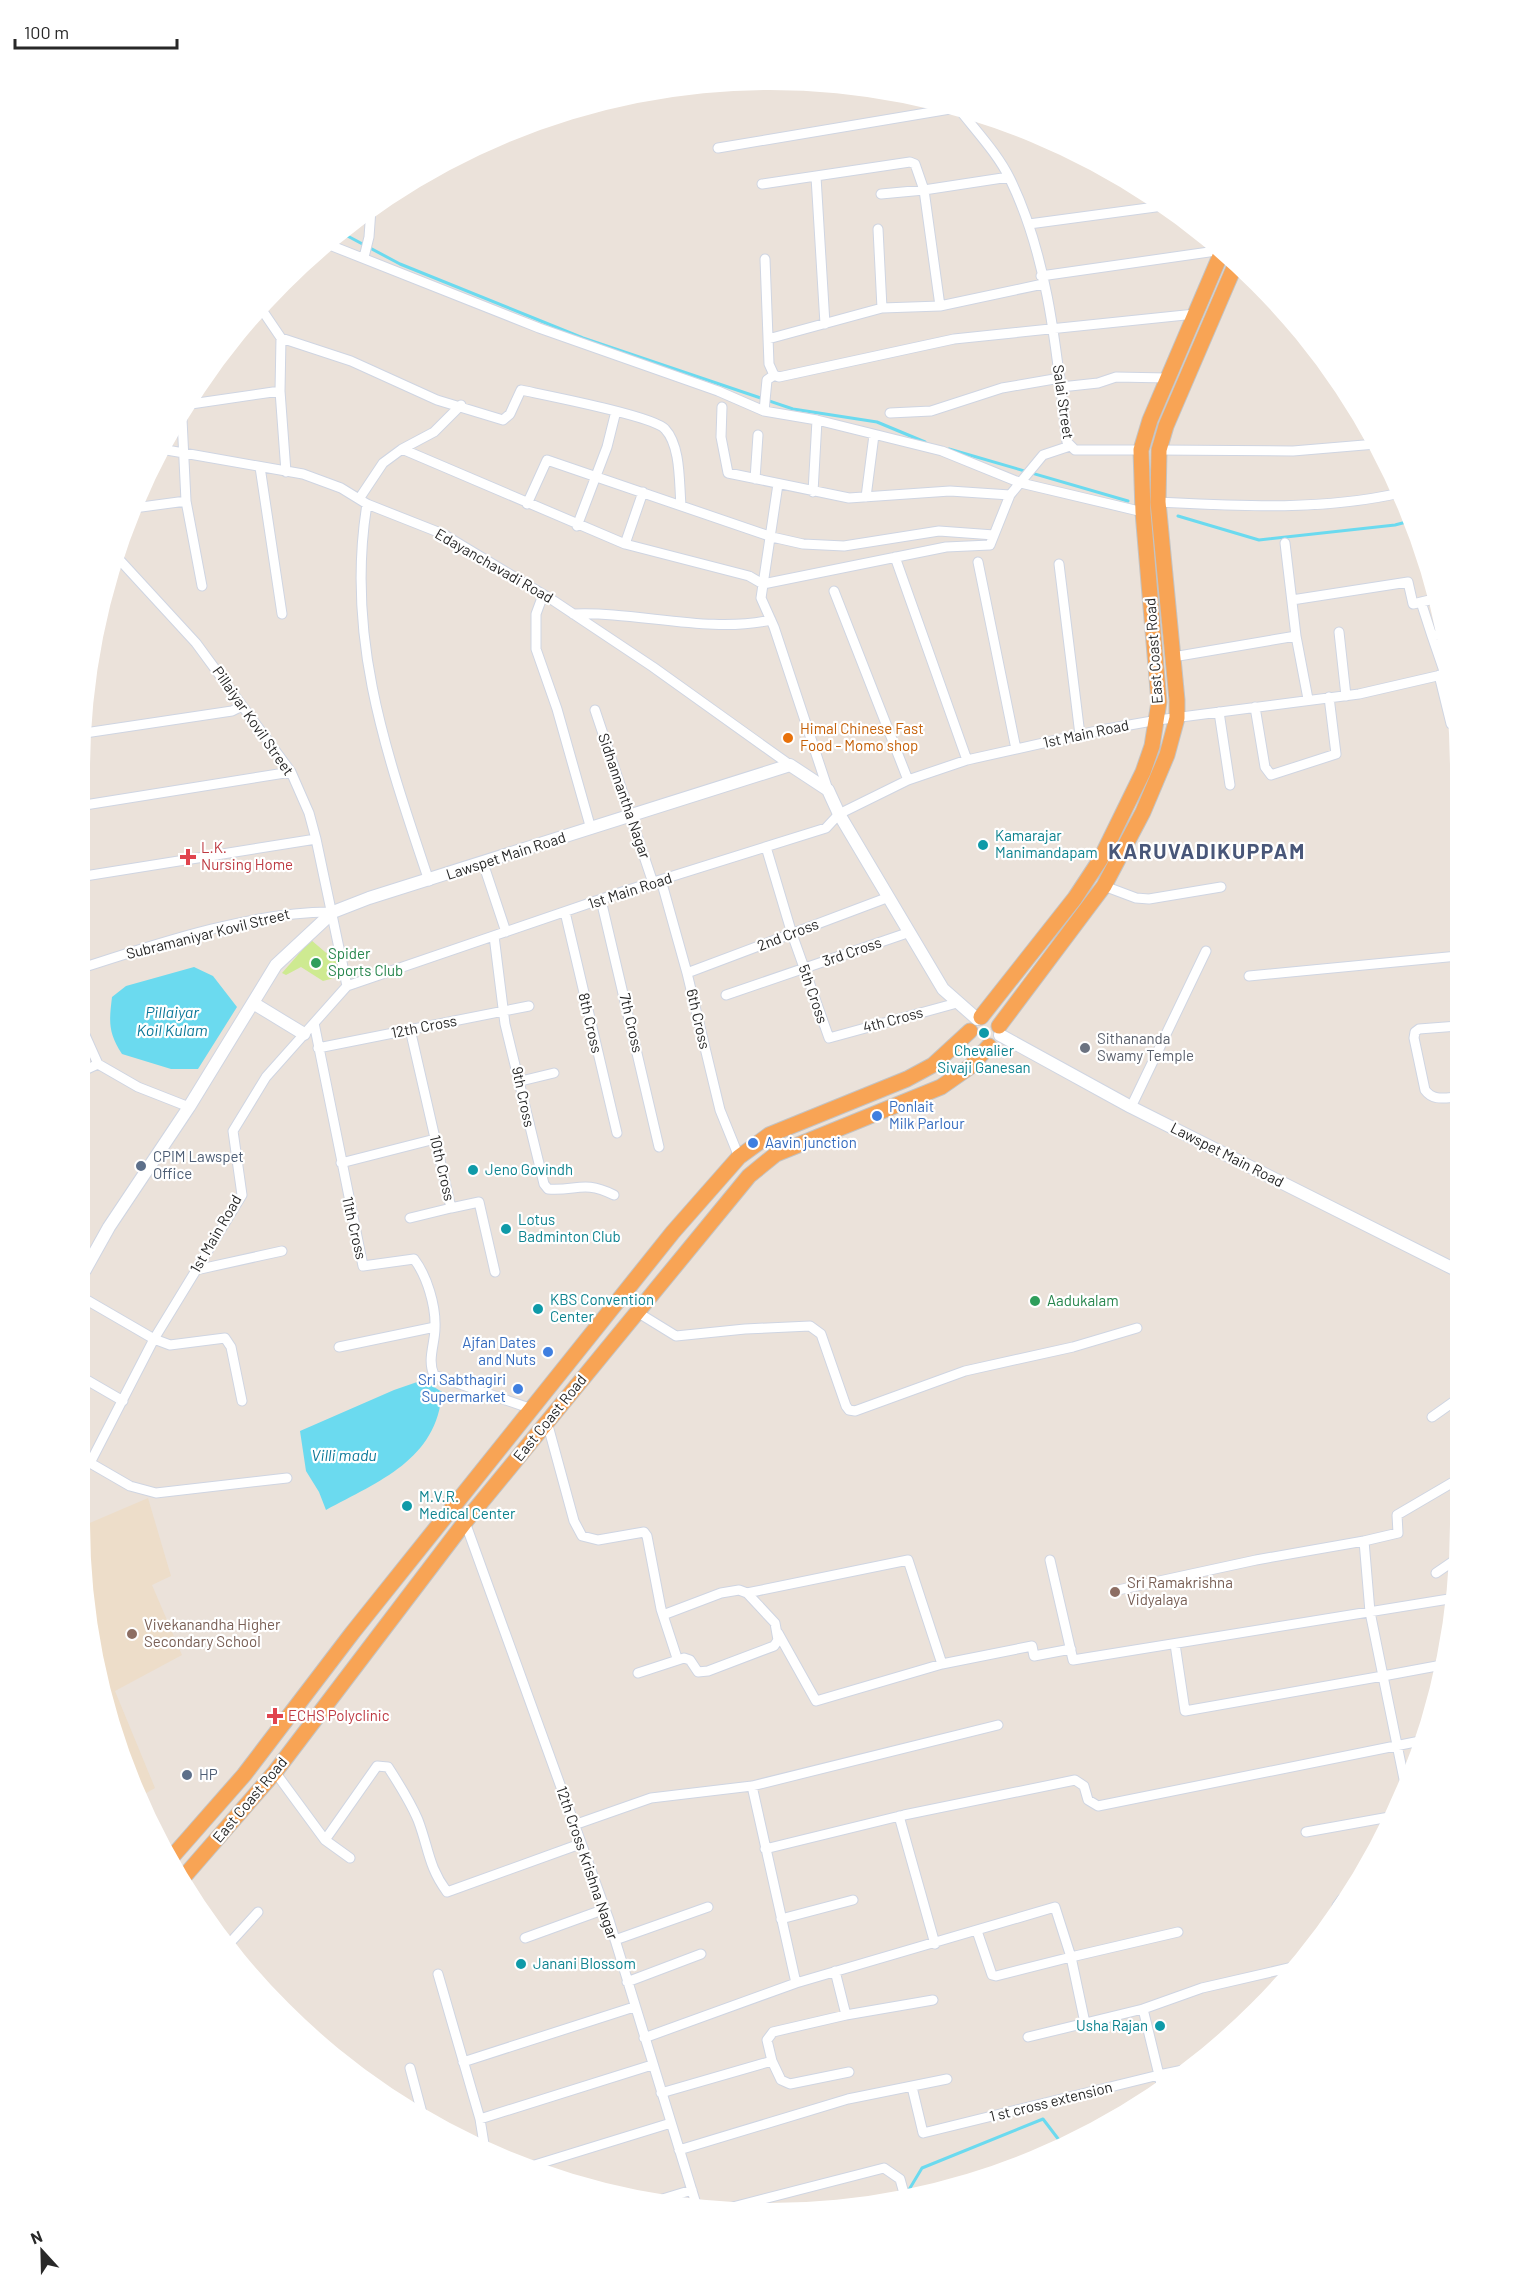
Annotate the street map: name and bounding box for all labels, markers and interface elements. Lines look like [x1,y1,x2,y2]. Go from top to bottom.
scale bar [15,12,177,50]
text: 100 m [24,21,69,43]
street label: Salai Street [1050,363,1078,440]
street label: Edayanchavadi Road [432,524,557,606]
street label: East Coast Road [1140,597,1166,705]
street label: Pillaiyar Kovil Street [209,662,298,778]
street label: 1st Main Road [1041,715,1130,751]
place label: Himal Chinese Fast Food - Momo shop [800,719,924,754]
street label: Sidhannantha Nagar [595,731,655,861]
marker: Himal Chinese Fast Food - Momo shop [781,731,795,745]
place label: Kamarajar Manimandapam [995,826,1098,861]
street label: Lawspet Main Road [444,827,568,883]
place label: L.K. Nursing Home [201,838,293,873]
marker: Kamarajar Manimandapam [976,838,990,852]
district label: KARUVADIKUPPAM [1108,838,1306,863]
marker: L.K. Nursing Home [179,848,197,866]
street label: 1st Main Road [585,868,674,912]
street label: Subramaniyar Kovil Street [124,904,291,962]
street label: 2nd Cross [754,914,821,954]
street label: 3rd Cross [820,933,884,970]
place label: Spider Sports Club [328,944,403,979]
marker: Spider Sports Club [309,956,323,970]
street label: 5th Cross [795,962,832,1026]
street label: 6th Cross [683,987,715,1051]
street label: 8th Cross [575,991,607,1055]
street label: 7th Cross [616,991,648,1054]
water label: Pillaiyar Koil Kulam [137,1002,208,1039]
street label: 4th Cross [861,1002,925,1036]
street label: 12th Cross [389,1011,458,1041]
marker: Chevalier Sivaji Ganesan [977,1026,991,1040]
place label: Sithananda Swamy Temple [1097,1029,1194,1064]
place label: Chevalier Sivaji Ganesan [937,1041,1031,1076]
marker: Sithananda Swamy Temple [1078,1041,1092,1055]
street label: 9th Cross [509,1065,539,1129]
place label: Ponlait Milk Parlour [889,1097,965,1132]
marker: Ponlait Milk Parlour [870,1109,884,1123]
street label: Lawspet Main Road [1168,1118,1287,1190]
street label: 10th Cross [427,1133,459,1203]
place label: Aavin junction [765,1133,857,1151]
marker: Aavin junction [746,1136,760,1150]
place label: CPIM Lawspet Office [153,1147,244,1182]
marker: CPIM Lawspet Office [134,1159,148,1173]
place label: Jeno Govindh [485,1160,573,1178]
marker: Jeno Govindh [466,1163,480,1177]
street label: 1st Main Road [185,1191,245,1276]
street label: 11th Cross [339,1195,371,1261]
place label: Lotus Badminton Club [518,1210,621,1245]
marker: Lotus Badminton Club [499,1222,513,1236]
place label: KBS Convention Center [550,1290,654,1325]
place label: Aadukalam [1047,1291,1119,1309]
marker: Aadukalam [1028,1294,1042,1308]
marker: KBS Convention Center [531,1302,545,1316]
place label: Ajfan Dates and Nuts [462,1333,536,1368]
marker: Ajfan Dates and Nuts [541,1345,555,1359]
place label: Sri Sabthagiri Supermarket [418,1370,506,1405]
street label: East Coast Road [509,1370,590,1464]
marker: Sri Sabthagiri Supermarket [511,1382,525,1396]
water label: Villi madu [311,1445,377,1464]
place label: M.V.R. Medical Center [419,1487,516,1522]
marker: M.V.R. Medical Center [400,1499,414,1513]
place label: Sri Ramakrishna Vidyalaya [1127,1573,1233,1608]
marker: Sri Ramakrishna Vidyalaya [1108,1585,1122,1599]
place label: Vivekanandha Higher Secondary School [144,1615,281,1650]
marker: Vivekanandha Higher Secondary School [125,1627,139,1641]
place label: ECHS Polyclinic [288,1706,390,1724]
marker: ECHS Polyclinic [266,1707,284,1725]
street label: East Coast Road [208,1753,290,1846]
place label: HP [199,1765,218,1783]
marker: HP [180,1768,194,1782]
street label: 12th Cross Krishna Nagar [553,1784,623,1942]
place label: Janani Blossom [533,1954,636,1972]
marker: Janani Blossom [514,1957,528,1971]
place label: Usha Rajan [1076,2016,1148,2034]
marker: Usha Rajan [1153,2019,1167,2033]
street label: 1 st cross extension [987,2077,1114,2125]
north arrow [12,2221,72,2281]
text: N [28,2226,45,2247]

